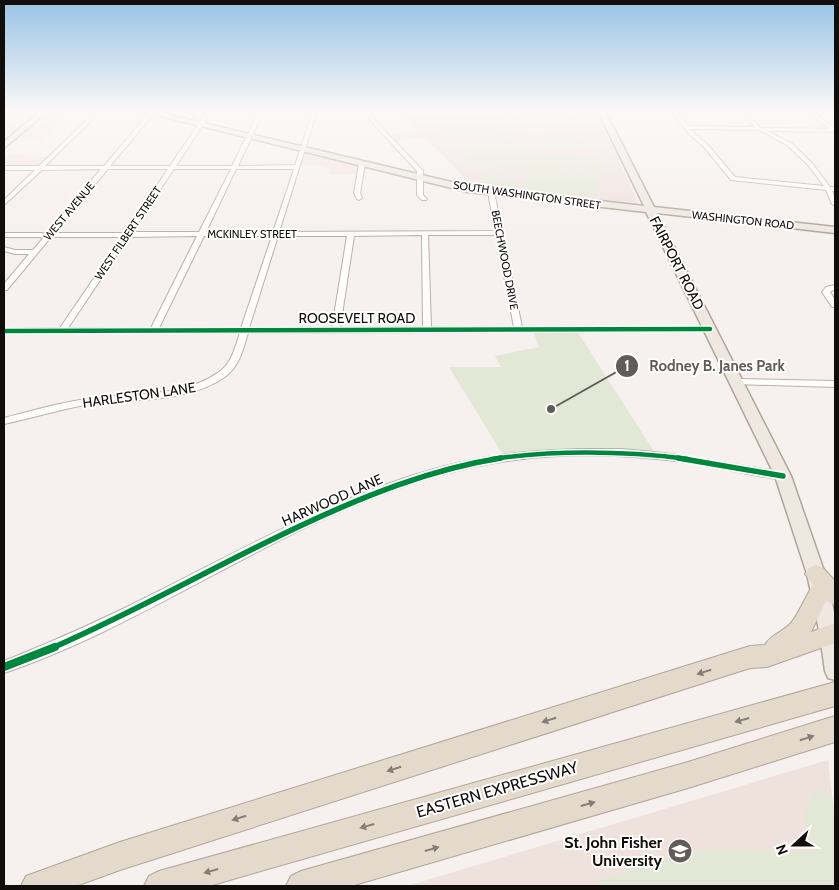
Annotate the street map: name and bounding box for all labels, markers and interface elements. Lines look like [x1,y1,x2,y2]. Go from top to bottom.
street label: SOUTH WASHINGTON STREET [452,178,602,212]
street label: WEST AVENUE [40,179,98,243]
street label: WEST FILBERT STREET [91,183,165,282]
street label: WASHINGTON ROAD [691,208,795,232]
street label: BEECHWOOD DRIVE [488,209,522,311]
street label: FAIRPORT ROAD [646,213,708,313]
street label: MCKINLEY STREET [207,227,297,241]
street label: ROOSEVELT ROAD [299,309,415,327]
callout: Rodney B. Janes Park [614,351,795,381]
text: 1 [624,357,630,375]
text: Rodney B. Janes Park [649,357,785,375]
street label: HARLESTON LANE [81,378,197,412]
street label: HARWOOD LANE [279,470,385,530]
one-way arrow [696,668,711,676]
one-way arrow [735,716,750,724]
one-way arrow [541,717,556,725]
one-way arrow [800,733,815,741]
street label: EASTERN EXPRESSWAY [414,757,581,822]
one-way arrow [386,766,401,774]
one-way arrow [581,799,596,807]
one-way arrow [231,814,246,822]
north arrow [769,820,819,870]
one-way arrow [360,823,375,831]
place label: St. John Fisher University [564,833,663,870]
school or university icon: St. John Fisher University [667,838,693,864]
text: N [772,842,792,858]
one-way arrow [425,845,440,853]
one-way arrow [203,867,218,875]

